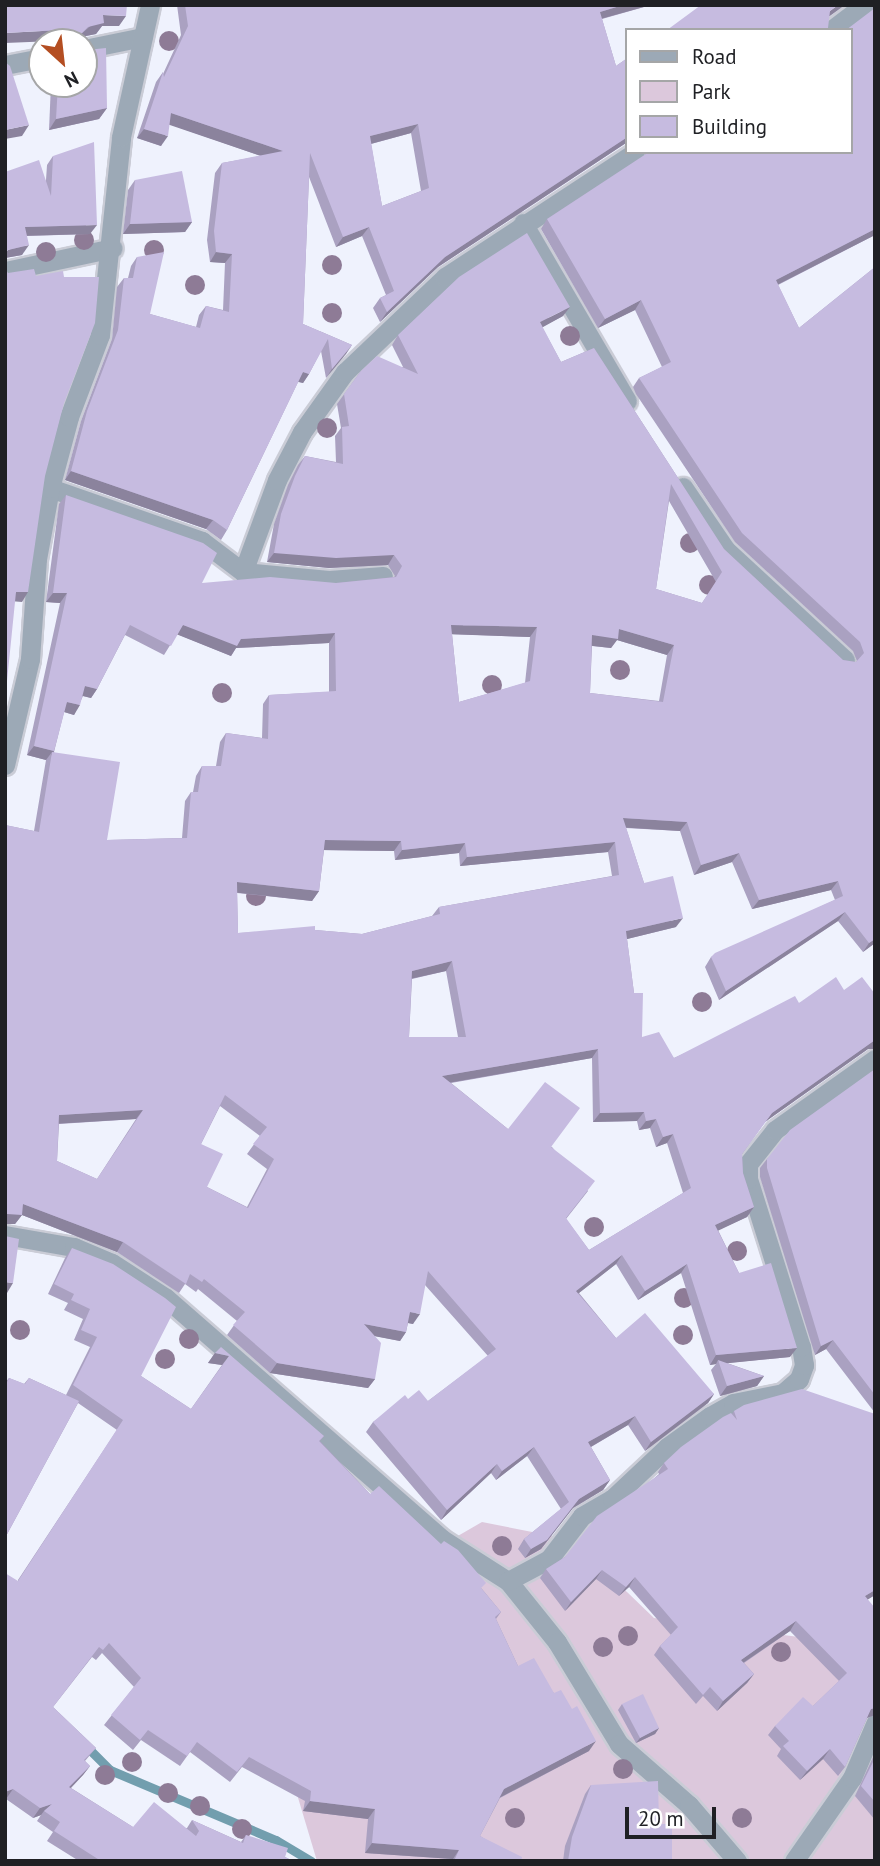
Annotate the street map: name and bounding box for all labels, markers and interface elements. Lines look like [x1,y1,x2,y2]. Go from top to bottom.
north arrow [28,28,98,98]
legend [624,28,852,154]
text: Road [692,43,736,70]
text: N [61,66,83,93]
text: Park [692,78,731,105]
text: Building [692,113,767,140]
scale bar [628,1792,719,1836]
text: 20 m [638,1805,684,1832]

